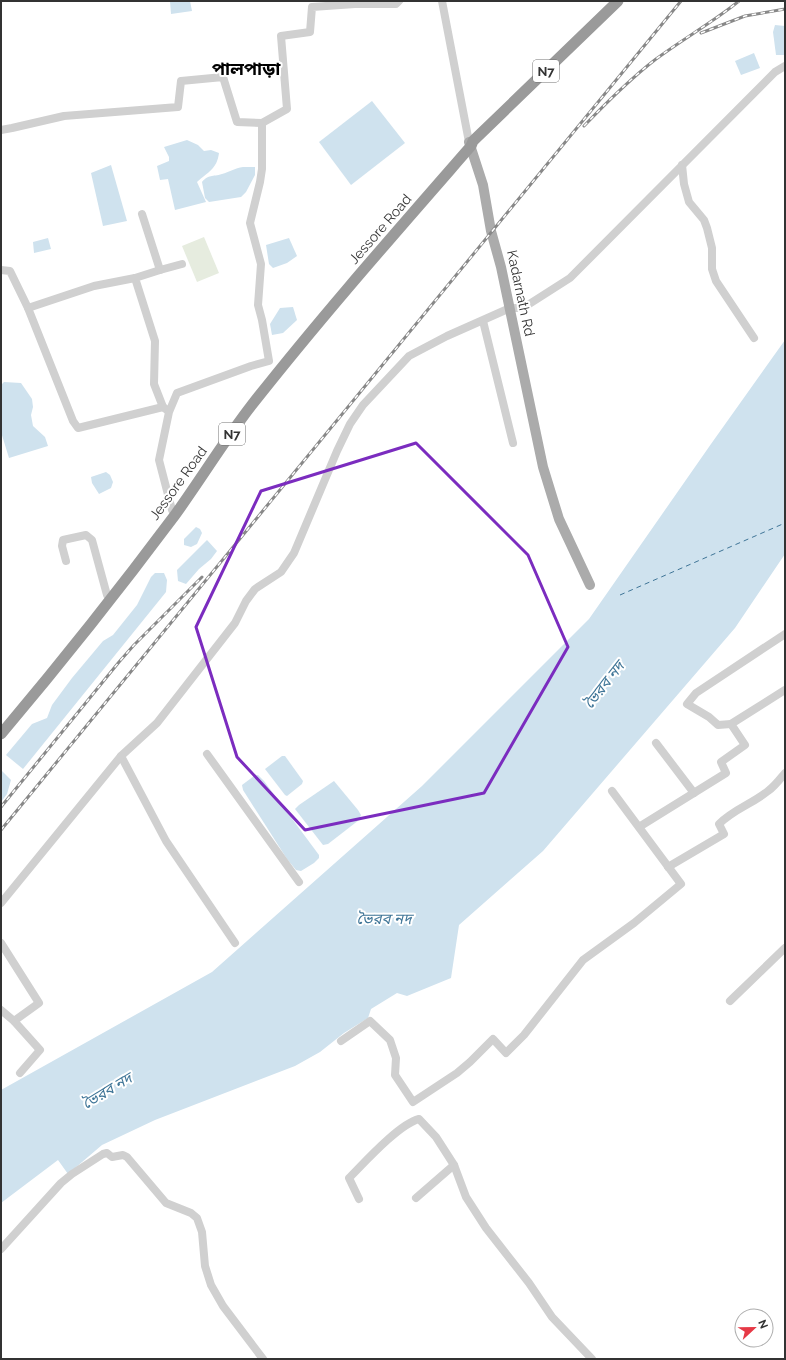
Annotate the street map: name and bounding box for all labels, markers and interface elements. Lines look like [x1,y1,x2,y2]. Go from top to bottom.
district label: পালপাড়া [212,58,281,79]
road number: N7 [533,60,559,82]
street label: Jessore Road [346,191,414,267]
street label: Kadarnath Rd [504,248,538,338]
road number: N7 [219,423,245,445]
street label: Jessore Road [146,443,210,523]
water label: ভৈরব নদ [580,656,630,712]
water label: ভৈরব নদ [357,910,414,928]
water label: ভৈরব নদ [79,1068,137,1113]
north arrow [734,1308,774,1348]
text: N [755,1318,770,1331]

